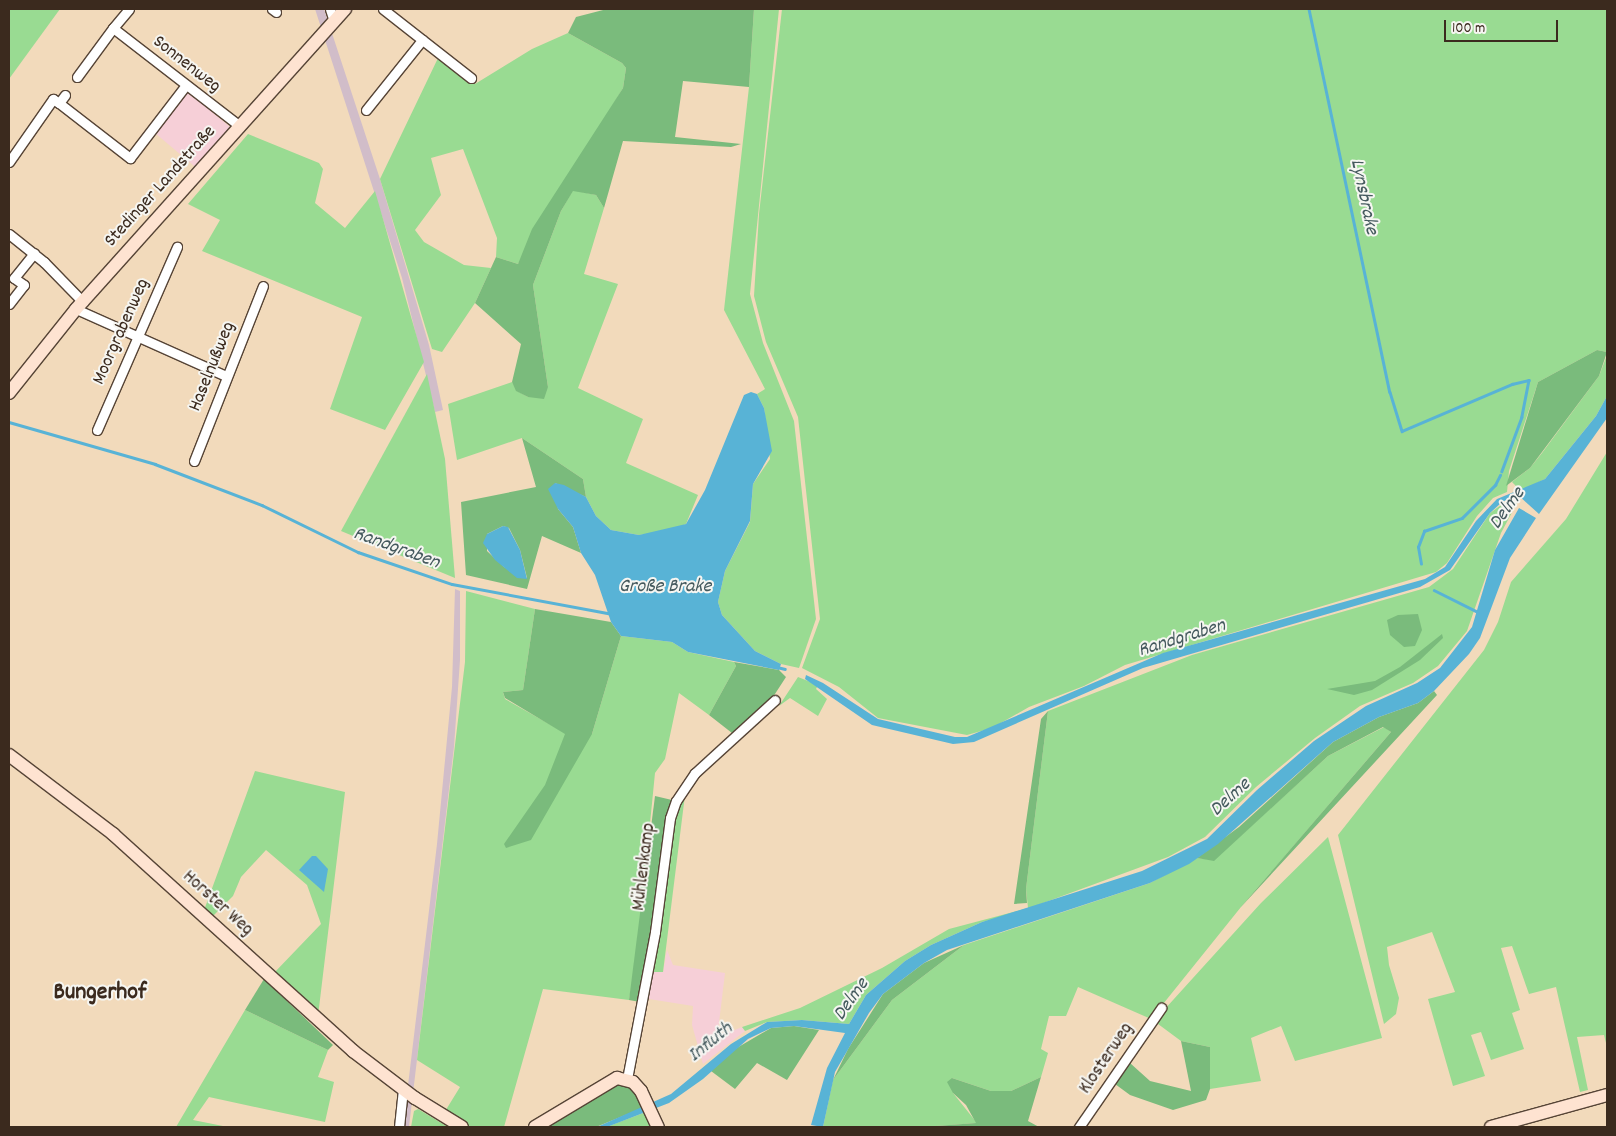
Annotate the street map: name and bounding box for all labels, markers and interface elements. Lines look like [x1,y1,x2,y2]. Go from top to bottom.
scale bar [1446,10,1560,42]
text: 100 m [1452,18,1485,40]
street label: Sonnenweg [147,31,225,99]
street label: Stedinger Landstraße [100,122,222,252]
water label: Lynsbrake [1343,157,1383,237]
street label: Moorgrabenweg [88,275,156,389]
street label: Haselnußweg [185,319,241,415]
water label: Delme [1485,483,1531,535]
water label: Randgraben [350,522,442,576]
water label: Große Brake [619,575,711,599]
water label: Randgraben [1135,614,1229,664]
water label: Delme [1206,774,1256,822]
street label: Mühlenkamp [628,822,662,912]
street label: Horster Weg [177,866,257,942]
water label: Delme [829,974,875,1026]
district label: Bungerhof [54,980,146,1008]
water label: Influth [684,1018,738,1068]
street label: Klosterweg [1075,1019,1139,1099]

